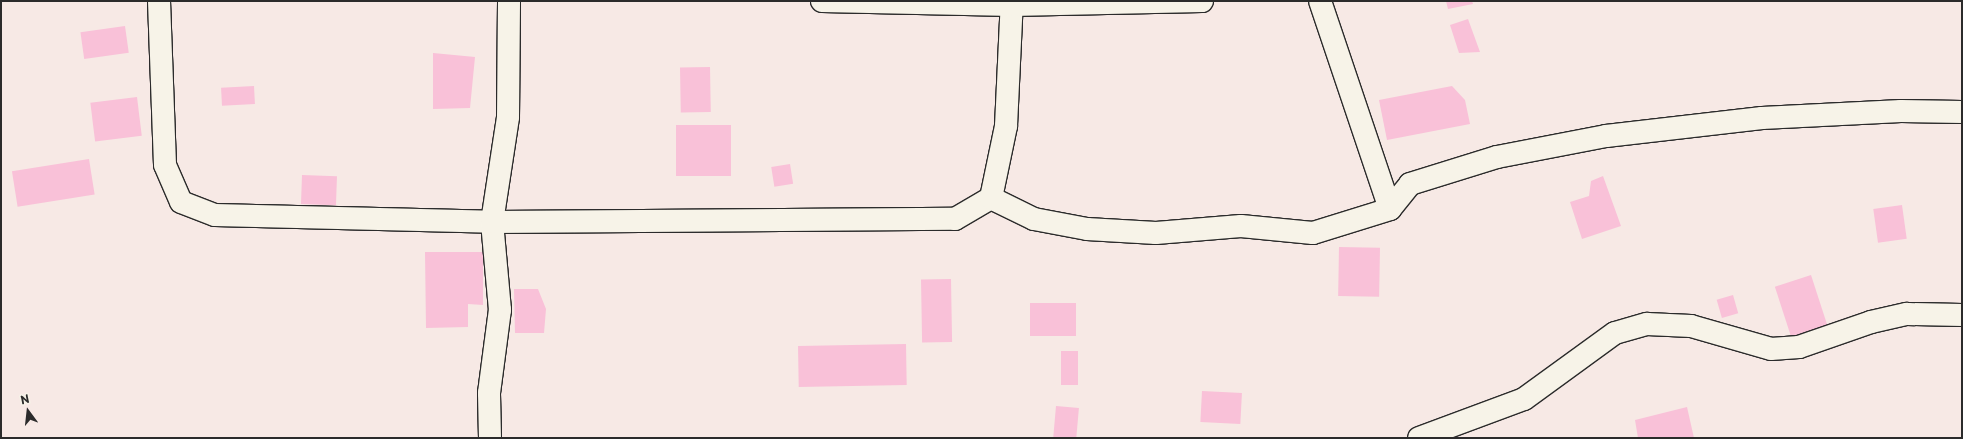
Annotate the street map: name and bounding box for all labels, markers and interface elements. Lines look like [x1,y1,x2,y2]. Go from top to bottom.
text: N [18,390,31,408]
north arrow [8,391,48,431]

